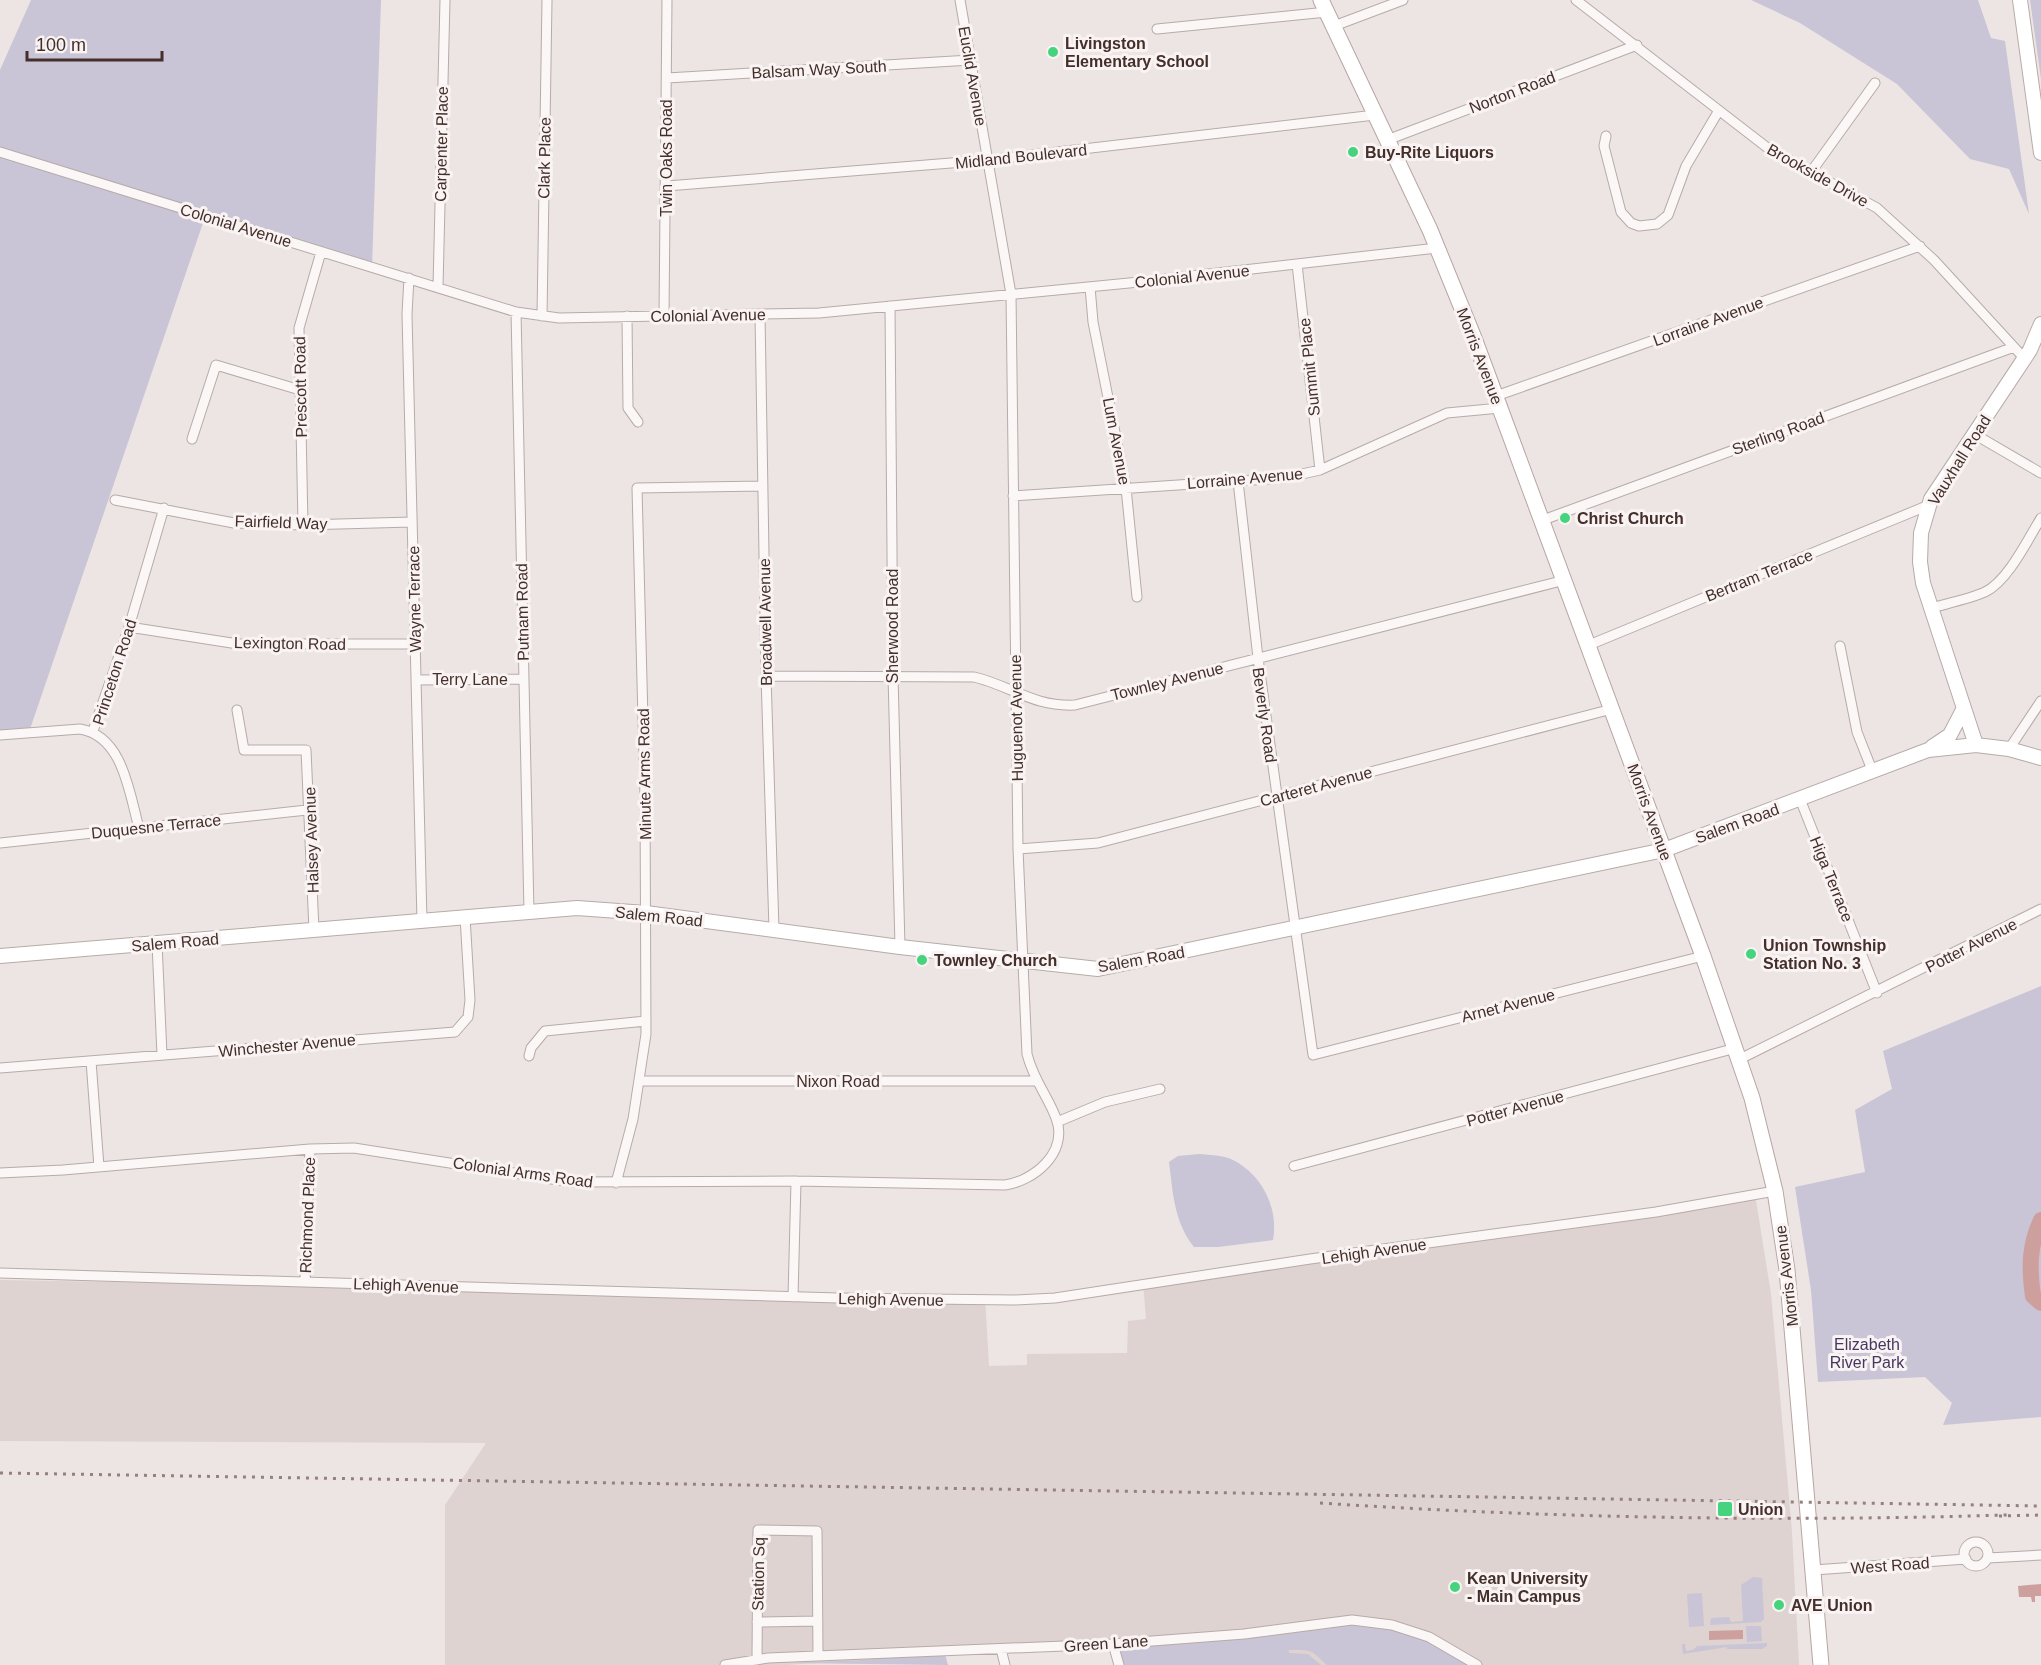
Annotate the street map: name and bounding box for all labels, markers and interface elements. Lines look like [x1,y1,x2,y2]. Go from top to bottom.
scale bar [27,24,162,62]
street label: Euclid Avenue [955,25,990,127]
text: 100 m [36,35,86,55]
place label: Livingston Elementary School [1065,35,1209,70]
marker: Livingston Elementary School [1046,45,1060,59]
street label: Balsam Way South [751,57,887,82]
street label: Norton Road [1467,68,1558,117]
street label: Carpenter Place [432,86,451,202]
street label: Twin Oaks Road [658,99,675,217]
street label: Clark Place [535,117,554,199]
street label: Midland Boulevard [954,141,1088,172]
street label: Brookside Drive [1764,141,1871,210]
place label: Buy-Rite Liquors [1365,144,1494,161]
marker: Buy-Rite Liquors [1346,145,1360,159]
street label: Colonial Avenue [178,200,294,250]
street label: Colonial Avenue [1134,262,1250,291]
street label: Lorraine Avenue [1651,294,1766,349]
street label: Colonial Avenue [650,306,766,325]
street label: Morris Avenue [1453,306,1506,407]
street label: Summit Place [1296,317,1323,417]
street label: Prescott Road [291,336,310,438]
street label: Lum Avenue [1100,396,1133,486]
street label: Sterling Road [1730,409,1827,458]
street label: Vauxhall Road [1925,412,1994,508]
street label: Lorraine Avenue [1186,465,1304,492]
place label: Christ Church [1577,510,1684,527]
marker: Christ Church [1558,511,1572,525]
street label: Fairfield Way [234,512,328,533]
street label: Wayne Terrace [405,545,424,652]
street label: Bertram Terrace [1703,546,1816,605]
street label: Broadwell Avenue [756,558,775,686]
street label: Putnam Road [513,563,532,661]
street label: Sherwood Road [884,569,901,683]
street label: Princeton Road [89,617,140,727]
street label: Lexington Road [234,634,346,653]
street label: Huguenot Avenue [1007,654,1026,782]
street label: Townley Avenue [1109,659,1225,704]
street label: Beverly Road [1249,666,1280,764]
street label: Terry Lane [432,671,508,688]
street label: Minute Arms Road [635,708,654,840]
street label: Morris Avenue [1624,761,1675,863]
street label: Carteret Avenue [1258,763,1374,810]
street label: Halsey Avenue [301,786,322,893]
street label: Salem Road [1693,800,1781,847]
street label: Duquesne Terrace [90,811,222,842]
street label: Higa Terrace [1807,834,1856,924]
street label: Salem Road [614,903,704,930]
street label: Potter Avenue [1923,915,2020,976]
street label: Salem Road [130,930,220,955]
place label: Union Township Station No. 3 [1763,937,1886,972]
street label: Salem Road [1096,943,1186,976]
marker: Union Township Station No. 3 [1744,947,1758,961]
place label: Townley Church [934,952,1057,969]
marker: Townley Church [915,953,929,967]
street label: Arnet Avenue [1460,986,1557,1025]
street label: Winchester Avenue [218,1031,356,1060]
street label: Nixon Road [796,1073,880,1090]
street label: Potter Avenue [1465,1087,1566,1130]
street label: Colonial Arms Road [452,1154,594,1191]
street label: Richmond Place [297,1156,318,1274]
street label: Morris Avenue [1772,1224,1801,1328]
street label: Lehigh Avenue [1321,1236,1428,1267]
street label: Lehigh Avenue [353,1275,459,1296]
street label: Lehigh Avenue [838,1290,944,1309]
park label: Elizabeth River Park [1830,1336,1905,1371]
marker: Union [1716,1500,1734,1518]
place label: Union [1738,1501,1783,1518]
street label: Station Sq [749,1537,768,1611]
street label: West Road [1850,1554,1930,1577]
place label: Kean University - Main Campus [1467,1570,1588,1605]
marker: Kean University - Main Campus [1448,1580,1462,1594]
place label: AVE Union [1791,1597,1872,1614]
marker: AVE Union [1772,1598,1786,1612]
street label: Green Lane [1063,1632,1149,1655]

